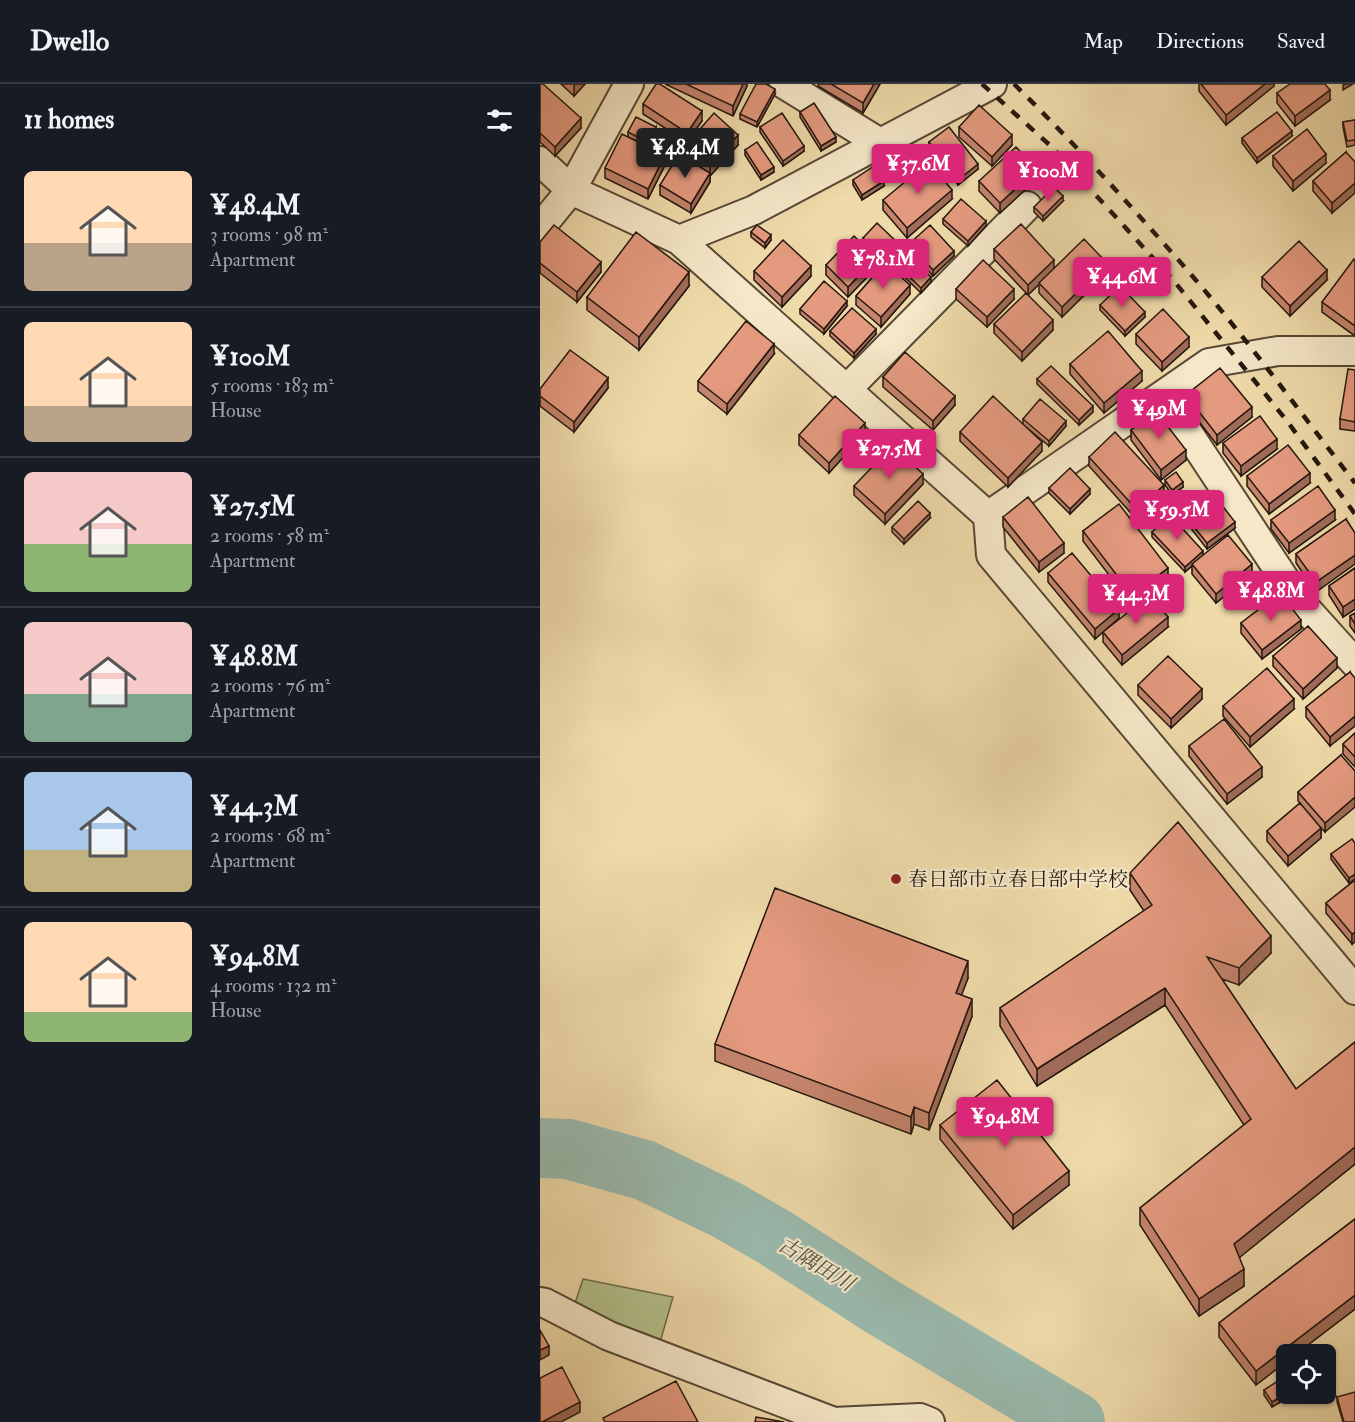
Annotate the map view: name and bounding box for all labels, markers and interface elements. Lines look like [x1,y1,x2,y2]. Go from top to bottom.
text: Dwello [30,24,109,59]
text: Map [1083,28,1123,55]
text: Directions [1156,28,1244,55]
text: Saved [1277,28,1325,55]
text: 11 homes [24,104,114,136]
icon: filters [483,104,516,137]
pin: ¥48.4M [636,128,734,179]
text: ¥48.4M [650,135,720,160]
pin: ¥37.6M [869,144,967,195]
text: ¥37.6M [886,151,950,176]
pin: ¥100M [1006,151,1090,202]
text: ¥100M [1017,158,1079,183]
text: ¥48.4M [210,190,300,222]
icon: home [72,195,144,267]
text: 3 rooms · 98 m² [210,222,328,247]
pin: ¥78.1M [834,239,932,290]
text: ¥78.1M [851,246,915,271]
text: Apartment [210,247,295,272]
pin: ¥44.6M [1073,257,1171,308]
text: ¥44.6M [1087,264,1157,289]
text: ¥100M [210,341,291,373]
icon: home [72,346,144,418]
text: 5 rooms · 183 m² [210,373,334,398]
pin: ¥49M [1123,389,1195,440]
text: ¥49M [1131,396,1187,421]
text: House [210,398,261,423]
pin: ¥27.5M [840,429,938,480]
text: ¥27.5M [856,436,922,461]
pin: ¥59.5M [1128,490,1226,541]
text: ¥27.5M [210,491,295,523]
icon: home [72,496,144,568]
text: ¥59.5M [1144,497,1210,522]
text: 2 rooms · 58 m² [210,523,329,548]
text: Apartment [210,548,295,573]
pin: ¥48.8M [1222,571,1320,622]
pin: ¥44.3M [1087,574,1185,625]
text: ¥48.8M [1237,578,1305,603]
text: ¥44.3M [1102,581,1170,606]
text: ¥48.8M [210,641,298,673]
icon: home [72,646,144,718]
text: 2 rooms · 76 m² [210,673,330,698]
text: Apartment [210,698,295,723]
text: ¥44.3M [210,791,298,823]
icon: home [72,796,144,868]
text: 2 rooms · 68 m² [210,823,331,848]
text: Apartment [210,848,295,873]
place label: 春日部市立春日部中学校 [908,867,1128,892]
marker: 春日部市立春日部中学校 [889,872,903,886]
text: ¥94.8M [210,941,300,973]
icon: home [72,946,144,1018]
text: 4 rooms · 132 m² [210,973,337,998]
text: House [210,998,261,1023]
pin: ¥94.8M [956,1097,1054,1148]
text: ¥94.8M [970,1104,1040,1129]
water label: 古隅田川 [773,1231,860,1299]
map controls [1276,1344,1336,1404]
button: locate [1276,1344,1336,1404]

